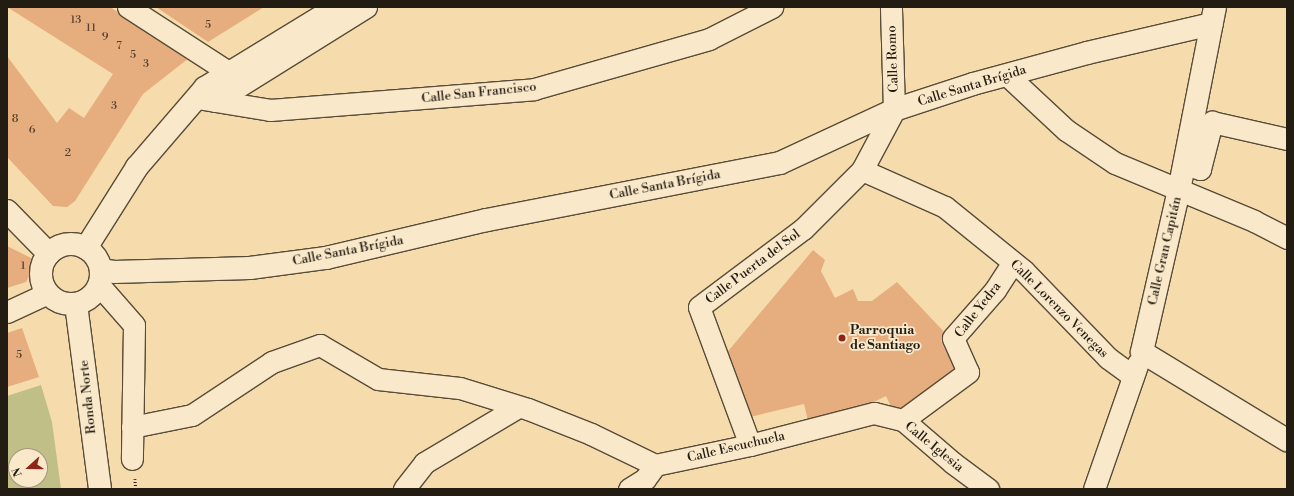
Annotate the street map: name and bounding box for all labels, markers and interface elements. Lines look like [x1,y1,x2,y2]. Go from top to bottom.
house number: 13 [71,13,81,27]
house number: 5 [205,18,211,32]
house number: 11 [86,21,96,35]
street label: Calle Romo [884,25,902,93]
house number: 9 [102,30,108,44]
house number: 7 [116,39,122,53]
house number: 5 [130,48,136,62]
house number: 3 [143,57,149,71]
street label: Calle Santa Brígida [916,62,1028,110]
street label: Calle San Francisco [421,79,537,107]
house number: 3 [111,99,117,113]
house number: 8 [12,112,18,126]
house number: 6 [29,123,35,137]
house number: 2 [65,146,71,160]
street label: Calle Santa Brígida [608,167,722,203]
street label: Calle Gran Capitán [1145,195,1185,307]
street label: Calle Puerta del Sol [703,226,803,308]
street label: Calle Santa Brígida [291,233,405,269]
street label: Calle Lorenzo Venegas [1007,257,1111,361]
house number: 1 [21,259,25,273]
street label: Calle Yedra [951,279,1005,341]
place label: Parroquia de Santiago [850,323,920,354]
marker: Parroquia de Santiago [837,333,847,343]
house number: 5 [16,348,22,362]
street label: Ronda Norte [76,359,100,435]
street label: Calle Iglesia [901,419,967,475]
street label: Calle Escuchuela [686,428,786,466]
north arrow [8,448,48,488]
text: N [10,465,26,479]

